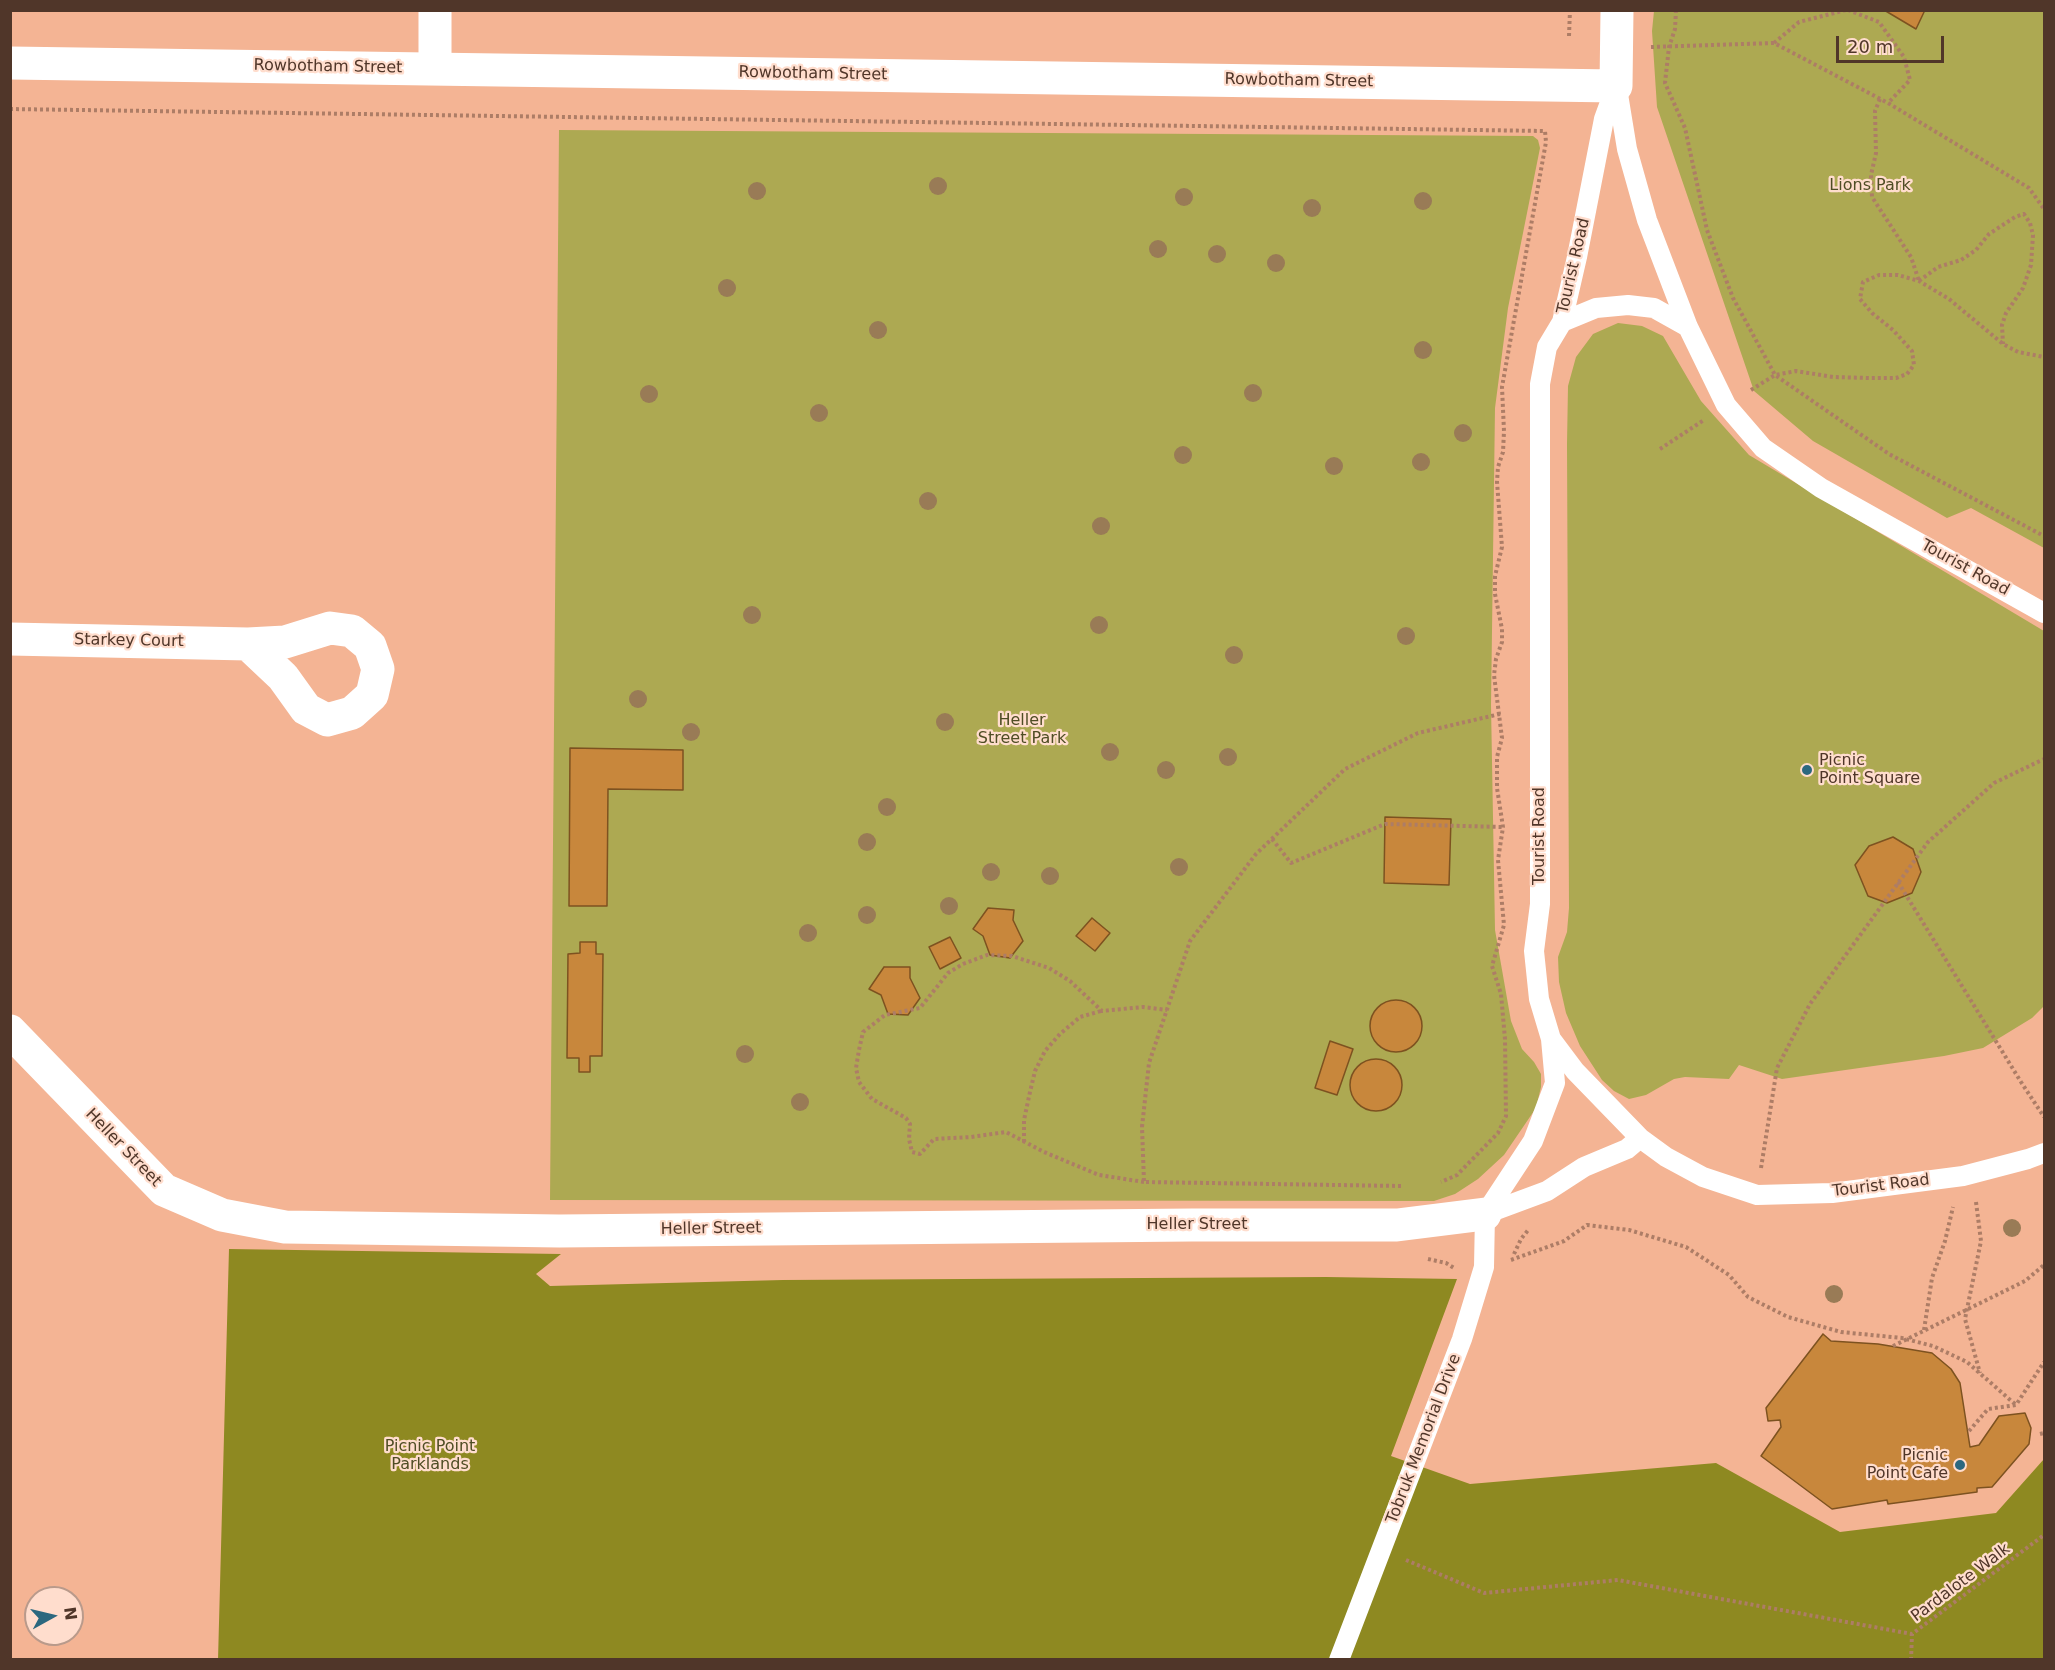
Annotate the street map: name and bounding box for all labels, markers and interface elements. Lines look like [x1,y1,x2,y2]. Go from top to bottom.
scale bar [1839,24,1947,62]
text: 20 m [1847,36,1893,57]
street label: Rowbotham Street [253,56,403,78]
street label: Rowbotham Street [738,63,888,85]
street label: Rowbotham Street [1224,70,1374,92]
park label: Lions Park [1829,176,1911,196]
street label: Tourist Road [1554,216,1594,316]
street label: Tourist Road [1918,536,2012,600]
street label: Starkey Court [74,630,184,652]
park label: Heller Street Park [978,711,1066,749]
place label: Picnic Point Square [1819,751,1920,789]
marker: Picnic Point Square [1800,763,1814,777]
street label: Tourist Road [1530,787,1550,885]
street label: Heller Street [81,1105,165,1191]
street label: Tourist Road [1831,1171,1931,1201]
street label: Heller Street [1147,1215,1247,1235]
street label: Heller Street [660,1219,762,1239]
street label: Tobruk Memorial Drive [1383,1351,1465,1527]
park label: Picnic Point Parklands [385,1437,475,1475]
place label: Picnic Point Cafe [1867,1446,1948,1484]
marker: Picnic Point Cafe [1953,1458,1967,1472]
street label: Pardalote Walk [1908,1540,2014,1626]
north arrow [24,1586,84,1646]
text: N [60,1606,81,1622]

